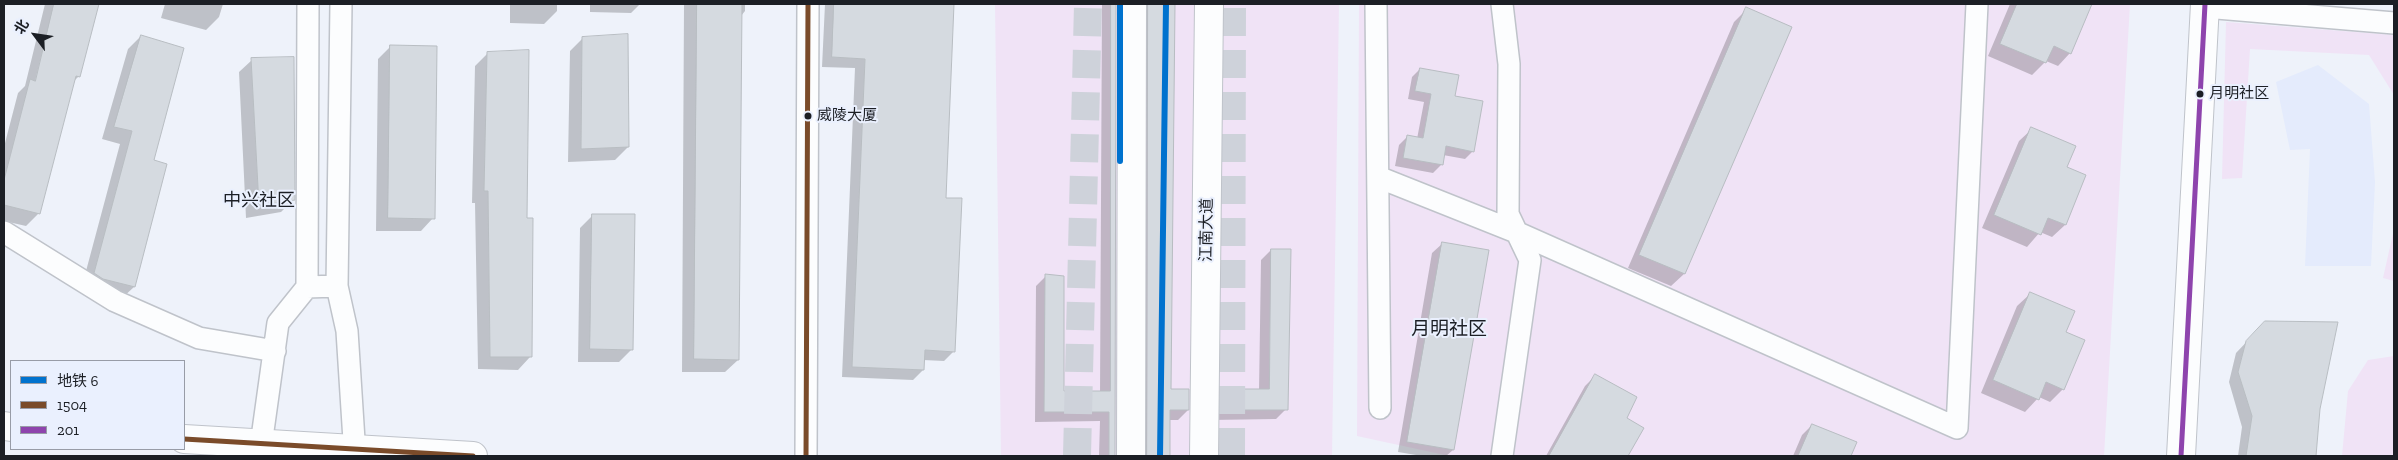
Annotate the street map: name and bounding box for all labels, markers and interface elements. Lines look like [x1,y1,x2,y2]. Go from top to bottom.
north arrow [10,10,60,60]
text: 北 [11,17,33,37]
place label: 月明社区 [2209,85,2269,103]
marker: 月明社区 [2195,89,2205,99]
place label: 威陵大厦 [817,107,877,125]
marker: 威陵大厦 [803,111,813,121]
district label: 中兴社区 [223,190,295,212]
street label: 江南大道 [1197,198,1217,262]
district label: 月明社区 [1411,319,1487,341]
legend [10,360,185,450]
text: 地铁 6 [57,372,98,390]
text: 1504 [57,396,87,414]
text: 201 [57,421,79,439]

